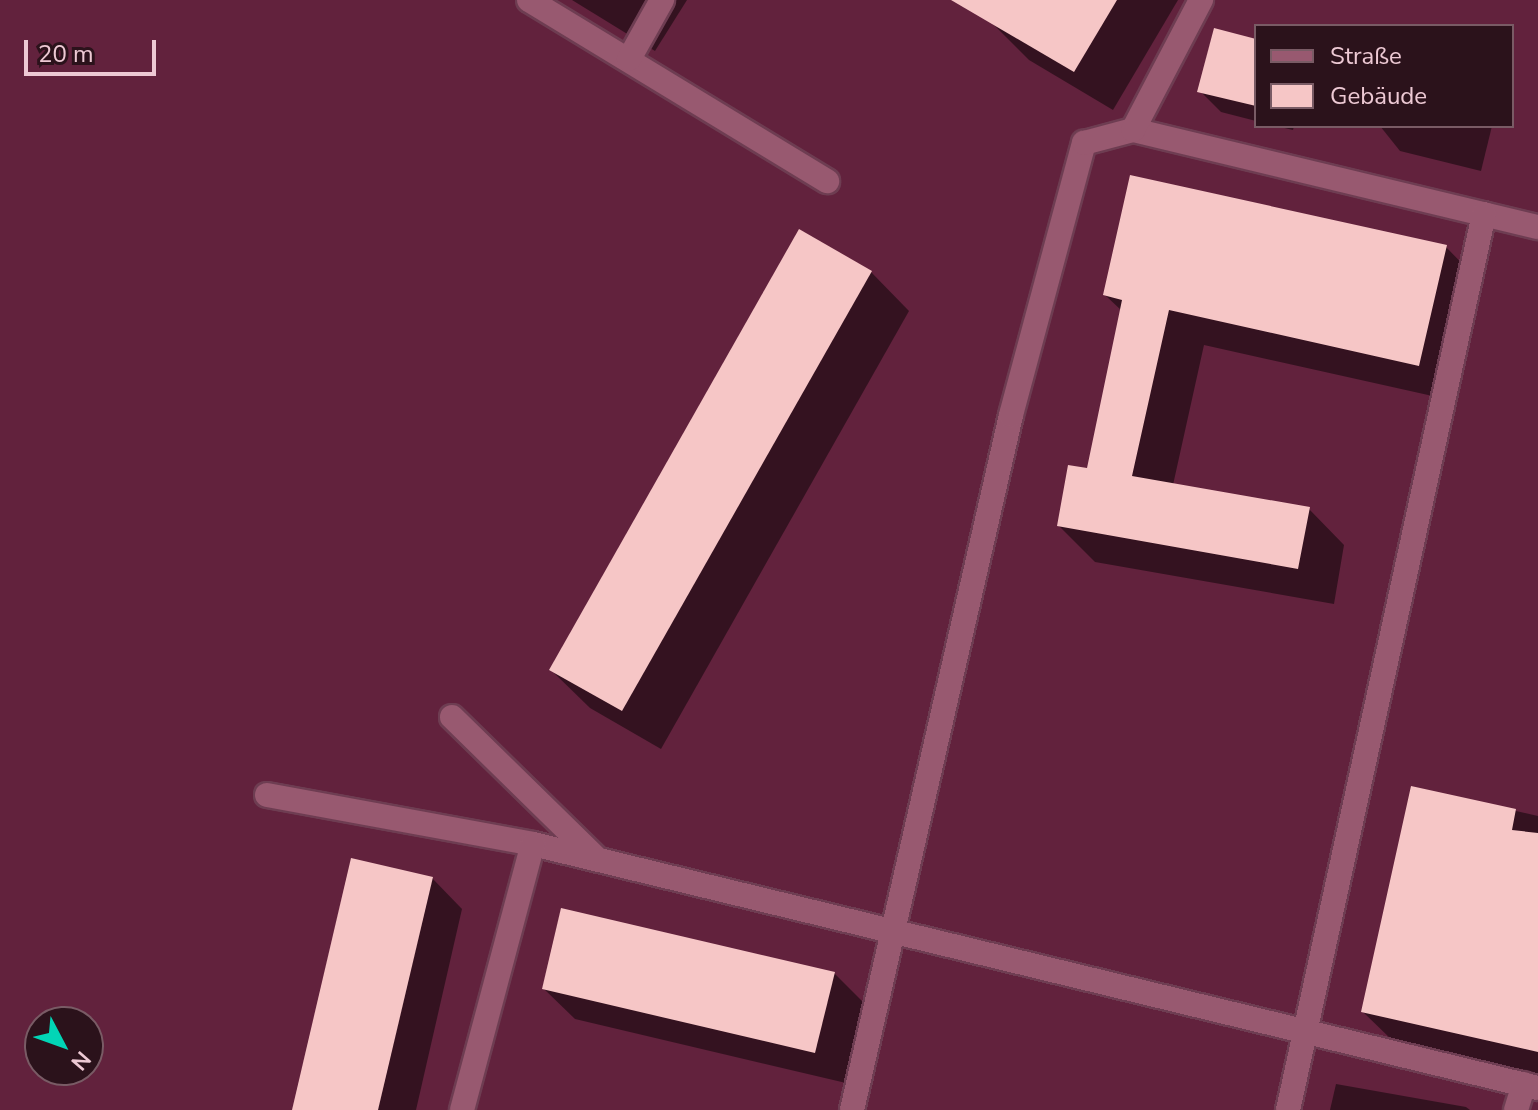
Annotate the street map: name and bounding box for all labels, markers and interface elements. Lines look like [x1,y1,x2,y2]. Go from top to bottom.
scale bar [28,24,160,74]
legend [1254,24,1514,128]
text: 20 m [38,38,94,70]
text: Straße [1330,40,1402,72]
text: Gebäude [1330,80,1427,112]
north arrow [24,1006,104,1086]
text: N [64,1044,97,1076]

